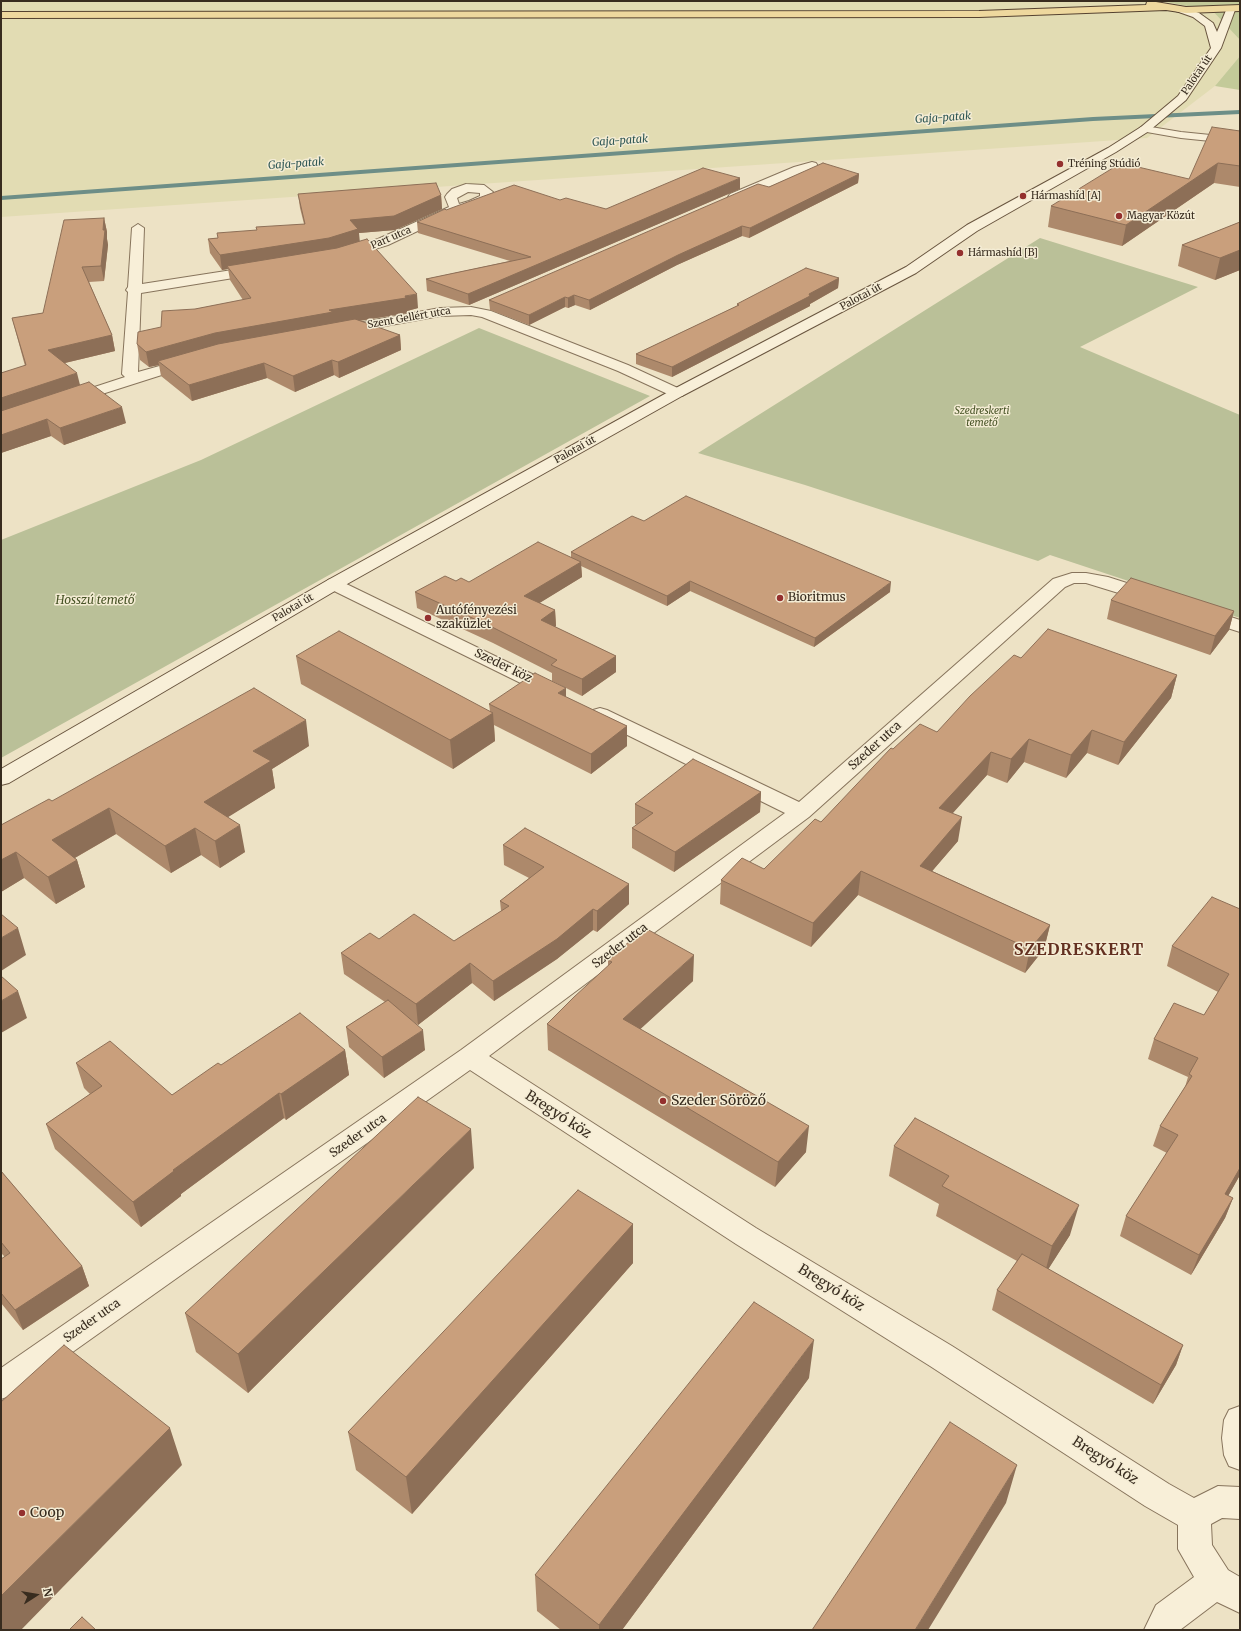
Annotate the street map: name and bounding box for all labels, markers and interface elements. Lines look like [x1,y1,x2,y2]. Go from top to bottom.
street label: Palotai út [1179,53,1215,97]
water label: Gaja-patak [915,109,971,127]
water label: Gaja-patak [592,132,648,150]
water label: Gaja-patak [268,155,324,173]
place label: Tréning Stúdió [1068,158,1140,170]
marker: Tréning Stúdió [1055,159,1065,169]
place label: Hármashíd [A] [1031,190,1101,202]
marker: Hármashíd [A] [1018,191,1028,201]
place label: Magyar Közút [1127,210,1195,222]
marker: Magyar Közút [1114,211,1124,221]
street label: Part utca [369,224,413,252]
place label: Hármashíd [B] [968,247,1038,259]
marker: Hármashíd [B] [955,248,965,258]
street label: Palotai út [838,281,884,313]
street label: Szent Gellért utca [366,305,452,331]
park label: Szedreskerti temető [955,405,1009,428]
street label: Palotai út [552,434,598,466]
street label: Palotai út [270,591,316,625]
place label: Bioritmus [788,591,846,605]
marker: Bioritmus [775,593,785,603]
park label: Hosszú temető [56,594,134,608]
place label: Autófényezési szaküzlet [436,604,517,632]
marker: Autófényezési szaküzlet [423,613,433,623]
street label: Szeder köz [472,646,534,686]
street label: Szeder utca [846,719,904,773]
street label: Szeder utca [589,920,651,972]
district label: SZEDRESKERT [1014,940,1144,960]
street label: Bregyó köz [522,1088,594,1142]
place label: Szeder Söröző [671,1093,766,1109]
marker: Szeder Söröző [658,1096,668,1106]
street label: Szeder utca [327,1111,389,1161]
street label: Bregyó köz [795,1261,867,1315]
street label: Szeder utca [61,1296,123,1346]
street label: Bregyó köz [1069,1434,1141,1488]
place label: Coop [30,1505,64,1521]
marker: Coop [17,1508,27,1518]
north arrow [16,1575,56,1615]
text: N [40,1587,55,1598]

